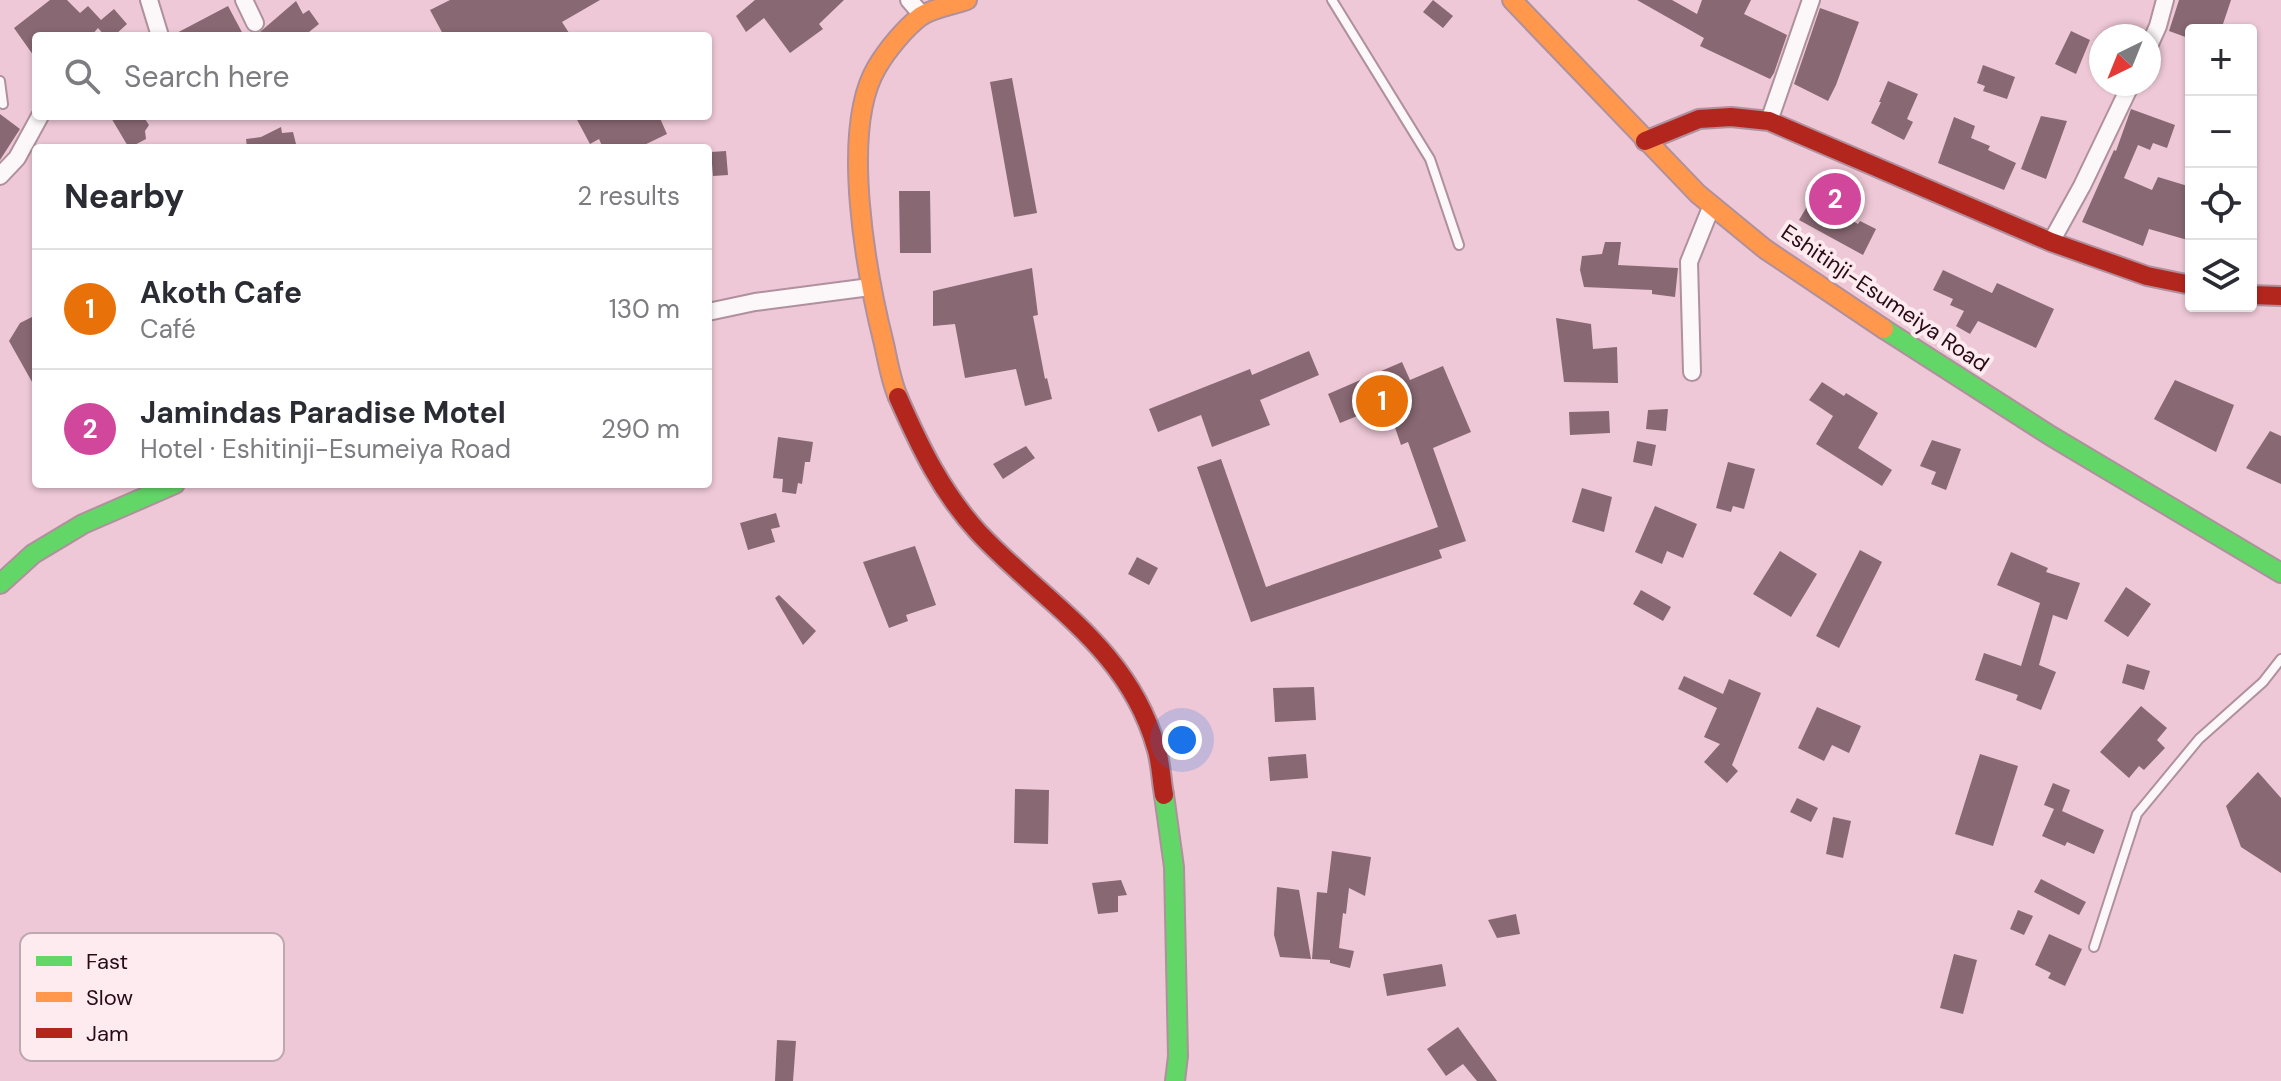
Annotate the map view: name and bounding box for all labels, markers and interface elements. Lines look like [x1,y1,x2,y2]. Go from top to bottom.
north arrow [2089,24,2161,96]
map controls [2185,24,2257,312]
button: + [2185,24,2257,96]
search box [32,32,712,120]
icon: search [60,54,104,98]
text: Search here [124,57,290,96]
button: − [2185,96,2257,168]
button: locate [2185,168,2257,240]
pin: 2 [1809,169,1861,229]
text: Nearby [64,174,184,219]
text: 2 results [577,179,680,213]
street label: Eshitinji-Esumeiya Road [1776,218,1994,378]
button: layers [2185,240,2257,312]
text: Akoth Cafe [140,273,302,312]
text: 1 [85,292,95,326]
text: 130 m [609,292,680,326]
text: Café [140,312,196,346]
pin: 1 [1356,371,1408,431]
text: Jamindas Paradise Motel [140,393,506,432]
text: 2 [82,412,98,446]
text: 290 m [601,412,680,446]
text: Hotel · Eshitinji-Esumeiya Road [140,432,511,466]
your location [1162,720,1202,760]
legend [20,933,284,1061]
text: Fast [86,947,128,976]
text: Slow [86,983,133,1012]
text: Jam [86,1019,129,1048]

